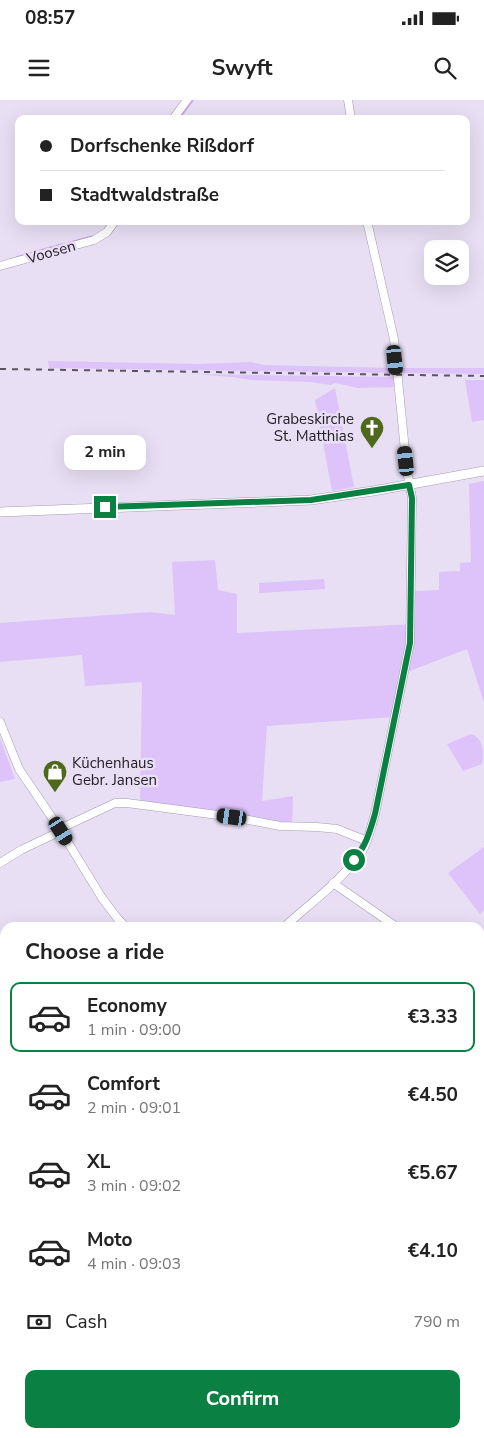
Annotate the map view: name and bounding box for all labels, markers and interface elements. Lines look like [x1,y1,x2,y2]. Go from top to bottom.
text: 08:57 [25,5,75,31]
text: Swyft [212,53,272,83]
icon: menu [25,54,53,82]
icon: search [431,54,459,82]
text: Dorfschenke Rißdorf [70,133,254,159]
text: Stadtwaldstraße [70,182,219,208]
street label: Voosen [23,236,78,269]
map controls [424,240,469,285]
button: layers [424,240,469,285]
car [385,344,404,376]
place label: Grabeskirche St. Matthias [266,409,354,446]
church icon: Grabeskirche St. Matthias [359,415,385,449]
callout: 2 min [64,434,146,470]
text: 2 min [84,441,126,463]
car [396,445,415,477]
route end [94,496,116,518]
place label: Küchenhaus Gebr. Jansen [72,753,157,790]
shop icon: Küchenhaus Gebr. Jansen [42,759,68,793]
car [216,807,247,827]
car [46,814,75,848]
route start [343,849,365,871]
text: Choose a ride [25,937,164,967]
text: Economy [87,993,167,1019]
icon: car [27,995,72,1040]
text: €3.33 [408,1004,458,1030]
text: 1 min · 09:00 [87,1019,181,1041]
text: Comfort [87,1071,160,1097]
icon: car [27,1073,72,1118]
text: €4.50 [408,1082,458,1108]
text: 2 min · 09:01 [87,1097,181,1119]
text: XL [87,1149,110,1175]
icon: car [27,1151,72,1196]
text: €5.67 [408,1160,458,1186]
text: 3 min · 09:02 [87,1175,181,1197]
text: Moto [87,1227,133,1253]
icon: car [27,1229,72,1274]
text: €4.10 [408,1238,458,1264]
text: 4 min · 09:03 [87,1253,181,1275]
icon: cash [25,1308,53,1336]
text: Cash [65,1309,107,1335]
text: 790 m [413,1311,460,1333]
button: Confirm [25,1370,460,1428]

